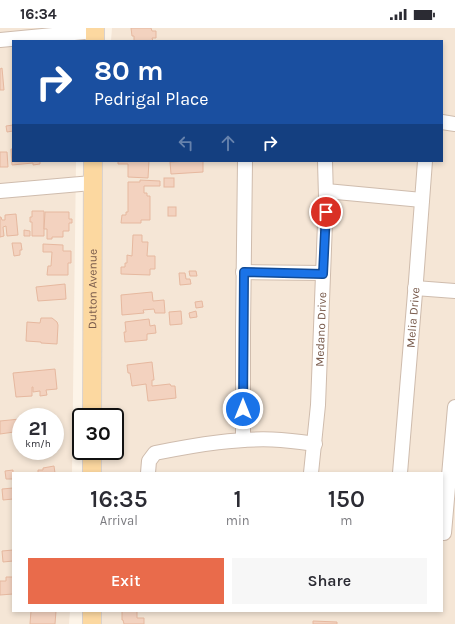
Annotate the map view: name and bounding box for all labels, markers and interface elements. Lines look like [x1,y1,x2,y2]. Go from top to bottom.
text: 16:34 [20,5,57,23]
text: 80 m [94,54,163,87]
icon: right [28,56,80,108]
text: Pedrigal Place [94,88,209,110]
icon: left [175,132,197,154]
icon: ahead [217,132,239,154]
icon: right [259,132,281,154]
pin [309,195,343,229]
icon: arrive [315,201,337,223]
street label: Dutton Avenue [85,249,100,329]
street label: Melia Drive [403,287,422,348]
street label: Medano Drive [312,292,329,367]
position arrow [222,388,264,430]
speed limit sign: 30 [72,408,124,460]
text: 21 [28,417,48,440]
text: km/h [25,438,51,450]
text: 16:35 [90,485,148,513]
text: 1 [233,485,242,513]
text: 150 [328,485,365,513]
text: Arrival [100,513,138,528]
text: min [226,513,250,528]
text: m [340,513,352,528]
button: Exit [28,558,224,604]
button: Share [232,558,427,604]

